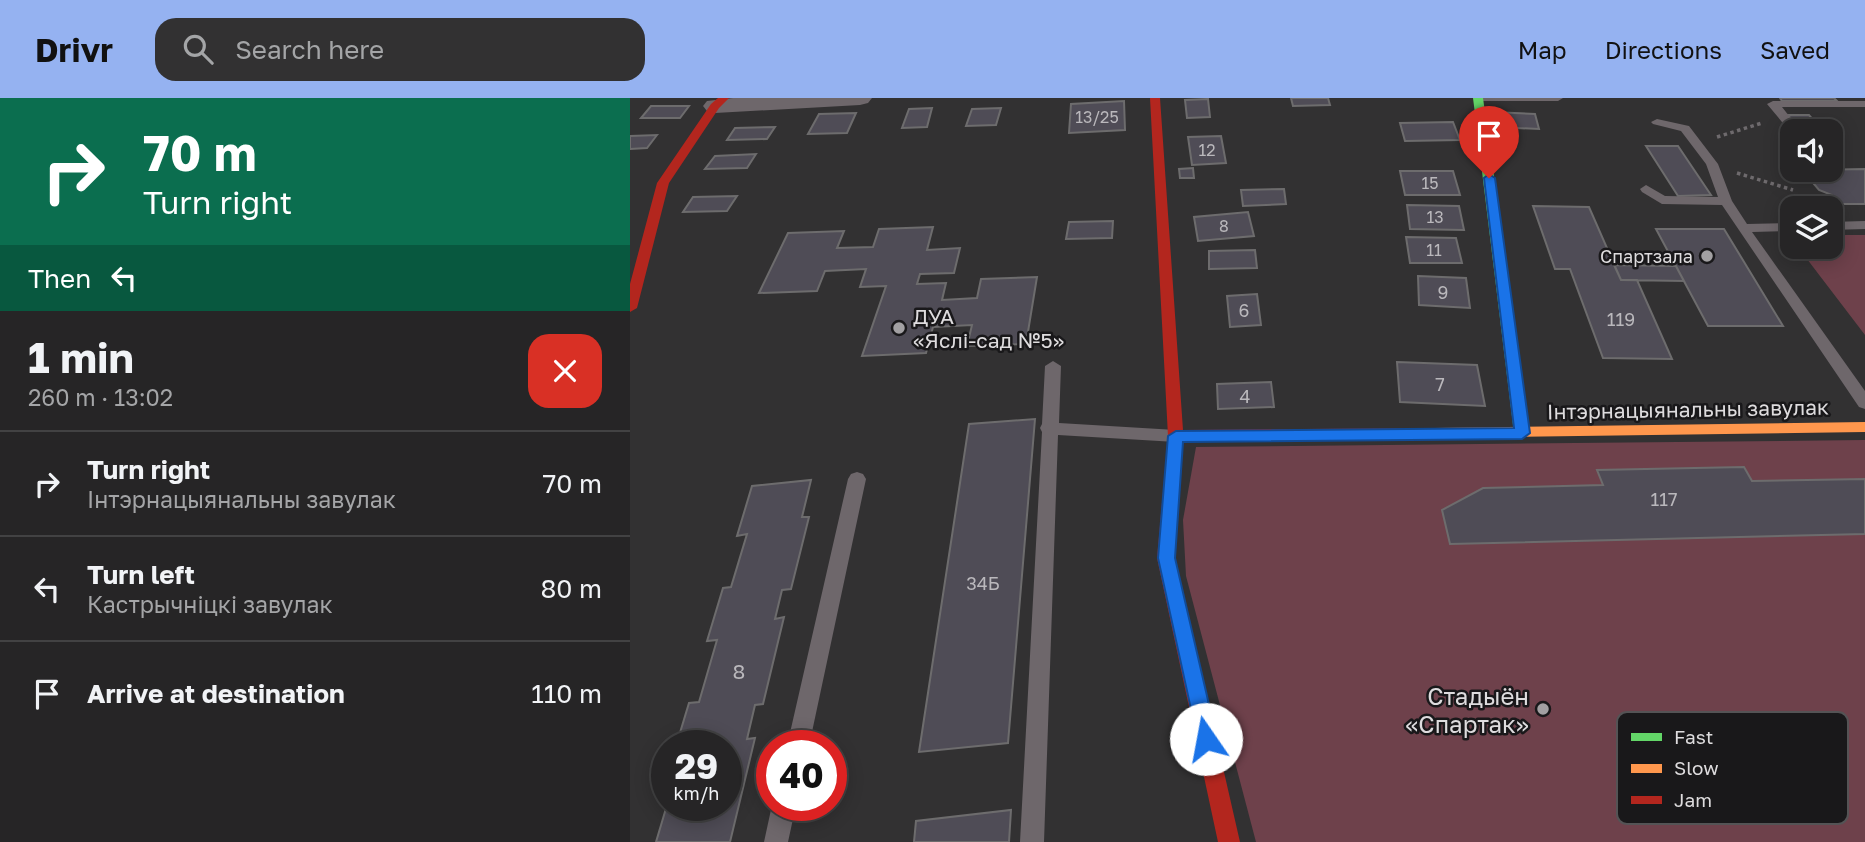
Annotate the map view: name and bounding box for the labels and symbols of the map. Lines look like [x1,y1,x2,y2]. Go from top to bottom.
pin [1459,106,1519,178]
house number: 13/25 [1075,107,1119,127]
house number: 12 [1198,140,1216,160]
house number: 15 [1421,173,1439,193]
house number: 13 [1426,207,1444,227]
house number: 8 [1219,216,1229,236]
house number: 11 [1426,240,1442,260]
place label: Спартзала [1600,245,1693,267]
marker: Спартзала [1699,248,1715,264]
house number: 9 [1438,281,1448,303]
house number: 6 [1239,299,1249,321]
place label: ДУА «Яслі-сад №5» [913,303,1064,353]
house number: 119 [1607,308,1635,330]
marker: ДУА «Яслі-сад №5» [891,320,907,336]
house number: 7 [1435,373,1445,395]
house number: 4 [1240,385,1251,407]
street label: Інтэрнацыянальны завулак [1547,394,1829,424]
house number: 117 [1651,488,1678,510]
house number: 34Б [966,572,1000,594]
house number: 8 [733,658,745,684]
place label: Стадыён «Спартак» [1405,681,1529,738]
marker: Стадыён «Спартак» [1535,701,1551,717]
position arrow [1169,702,1243,776]
legend [1617,712,1848,824]
text: Fast [1674,725,1713,748]
speed limit sign: 40 [756,730,847,821]
text: Slow [1674,756,1719,779]
text: Jam [1674,788,1712,811]

